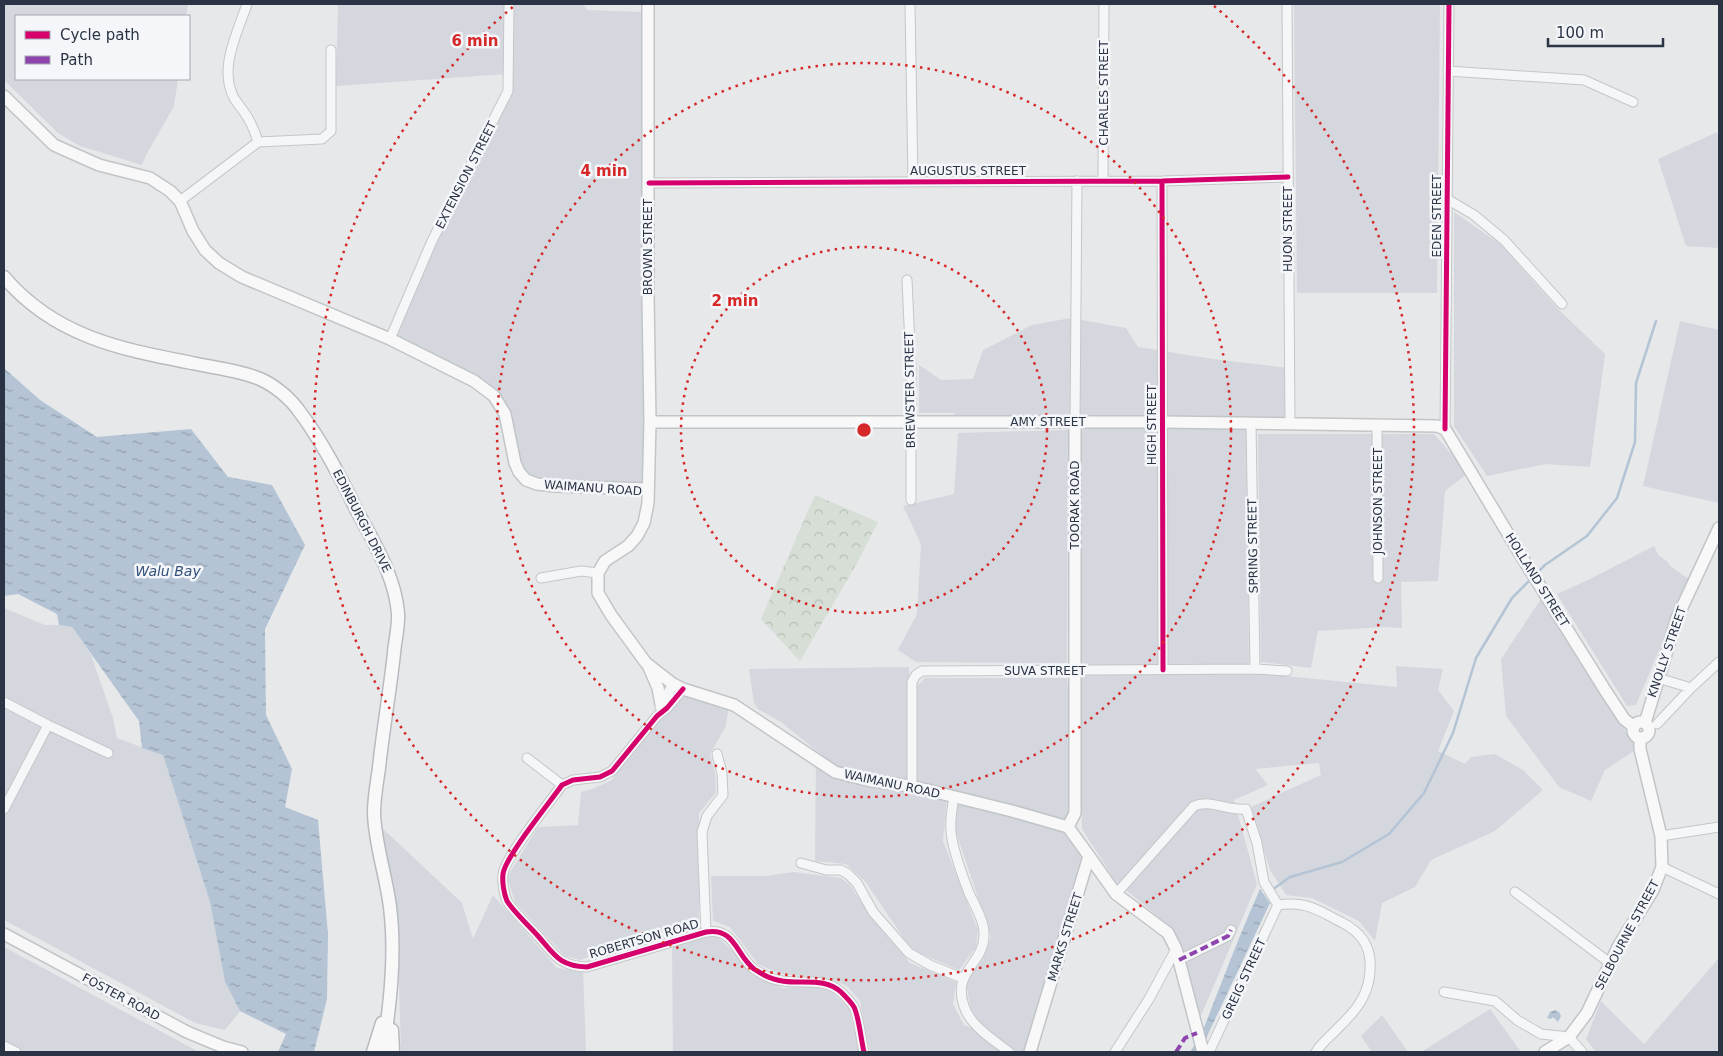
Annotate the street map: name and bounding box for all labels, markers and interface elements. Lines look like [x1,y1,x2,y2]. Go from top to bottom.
legend [15,15,190,80]
scale bar [1548,15,1663,47]
text: 100 m [1556,24,1604,42]
text: Cycle path [60,26,140,44]
text: 6 min [451,32,499,50]
street label: CHARLES STREET [1097,40,1111,146]
text: Path [60,51,93,69]
street label: EXTENSION STREET [433,118,499,231]
text: 4 min [580,162,628,180]
street label: AUGUSTUS STREET [910,164,1027,178]
street label: EDEN STREET [1430,174,1444,257]
street label: HUON STREET [1281,185,1295,272]
street label: BROWN STREET [641,198,655,295]
text: 2 min [711,292,759,310]
street label: BREWSTER STREET [902,331,918,448]
street label: HIGH STREET [1145,384,1159,465]
street label: AMY STREET [1010,415,1086,429]
centre of rings [855,421,873,439]
street label: JOHNSON STREET [1371,447,1385,555]
street label: TOORAK ROAD [1068,461,1082,551]
street label: EDINBURGH DRIVE [330,467,394,575]
street label: WAIMANU ROAD [544,478,642,498]
street label: SPRING STREET [1245,498,1261,593]
street label: HOLLAND STREET [1502,530,1572,630]
water label: Walu Bay [135,563,201,579]
street label: KNOLLY STREET [1645,604,1689,699]
street label: SUVA STREET [1004,664,1086,678]
street label: WAIMANU ROAD [843,767,941,801]
street label: SELBOURNE STREET [1592,877,1662,992]
street label: MARKS STREET [1045,890,1085,983]
street label: ROBERTSON ROAD [588,917,700,961]
street label: GREIG STREET [1219,936,1269,1022]
street label: FOSTER ROAD [80,971,162,1023]

